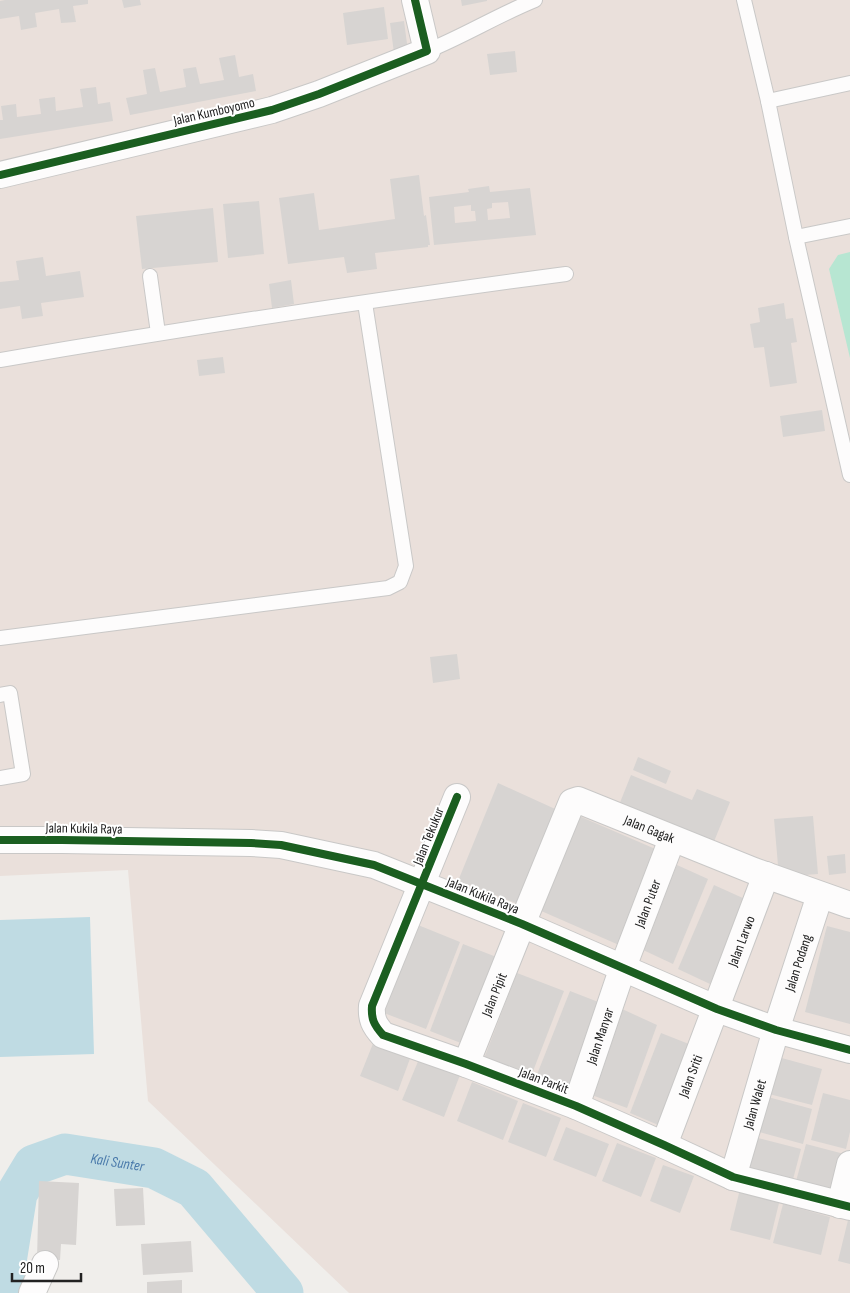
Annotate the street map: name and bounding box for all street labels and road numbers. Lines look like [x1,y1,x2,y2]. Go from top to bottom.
street label: Jalan Kumboyomo [171,94,257,129]
street label: Jalan Tekukur [409,805,448,869]
street label: Jalan Gagak [621,811,678,847]
street label: Jalan Kukila Raya [44,819,123,838]
street label: Jalan Kukila Raya [443,873,522,918]
street label: Jalan Puter [631,877,665,931]
street label: Jalan Larwo [724,913,759,970]
street label: Jalan Podang [781,932,816,994]
street label: Jalan Pipit [478,970,511,1020]
street label: Jalan Manyar [582,1005,618,1068]
street label: Jalan Sriti [675,1052,706,1100]
street label: Jalan Parkit [516,1063,571,1098]
street label: Jalan Walet [739,1077,770,1132]

